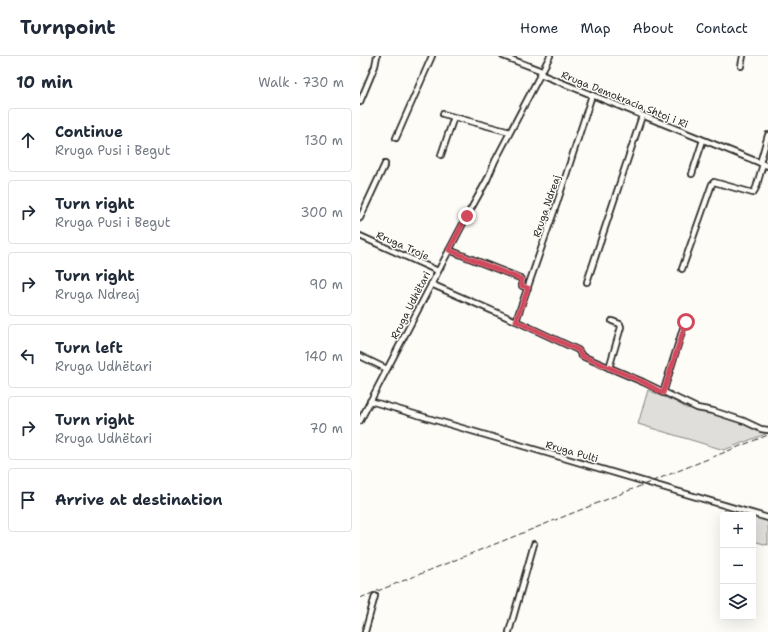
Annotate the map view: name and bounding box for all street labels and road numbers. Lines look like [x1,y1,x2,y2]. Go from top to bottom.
street label: Rruga Demokracia Shtoj i Ri [559,68,690,131]
street label: Rruga Ndreaj [530,173,563,239]
street label: Rruga Troje [374,228,432,263]
street label: Rruga Udhëtari [388,269,433,341]
street label: Rruga Pulti [544,438,600,465]

